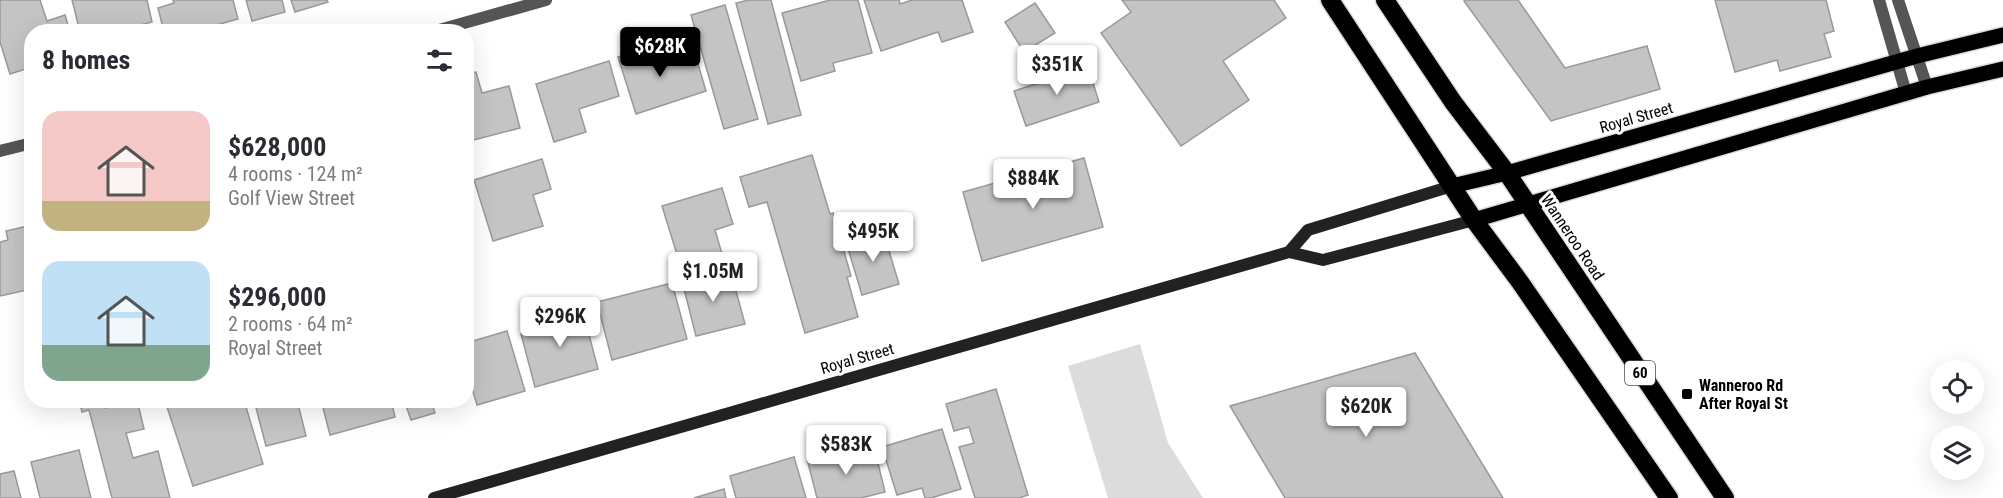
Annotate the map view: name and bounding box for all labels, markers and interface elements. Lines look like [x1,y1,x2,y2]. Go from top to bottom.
pin: $628K [618,27,702,78]
text: $628K [634,34,686,58]
icon: filters [423,44,456,77]
text: 8 homes [42,45,130,75]
pin: $351K [1015,45,1099,96]
text: $351K [1031,52,1083,76]
street label: Royal Street [1597,98,1675,137]
text: $628,000 [228,132,326,162]
icon: home [90,135,162,207]
pin: $884K [991,159,1075,210]
text: 4 rooms · 124 m² [228,162,363,186]
text: $884K [1007,166,1059,190]
text: Golf View Street [228,186,355,210]
street label: Wanneroo Road [1537,191,1608,284]
pin: $495K [831,212,915,263]
text: $495K [847,219,899,243]
pin: $1.05M [664,252,762,303]
text: $1.05M [682,259,744,283]
text: $296,000 [228,282,326,312]
icon: home [90,285,162,357]
pin: $296K [518,297,602,348]
text: $296K [534,304,586,328]
text: 2 rooms · 64 m² [228,312,353,336]
text: Royal Street [228,336,322,360]
street label: Royal Street [818,339,896,378]
map controls [1930,360,1984,480]
button: locate [1930,360,1984,414]
road number: 60 [1625,361,1655,385]
place label: Wanneroo Rd After Royal St [1699,376,1788,413]
pin: $620K [1324,387,1408,438]
marker: Wanneroo Rd After Royal St [1680,387,1694,401]
text: $620K [1340,394,1392,418]
pin: $583K [804,425,888,476]
button: layers [1930,426,1984,480]
text: $583K [820,432,872,456]

